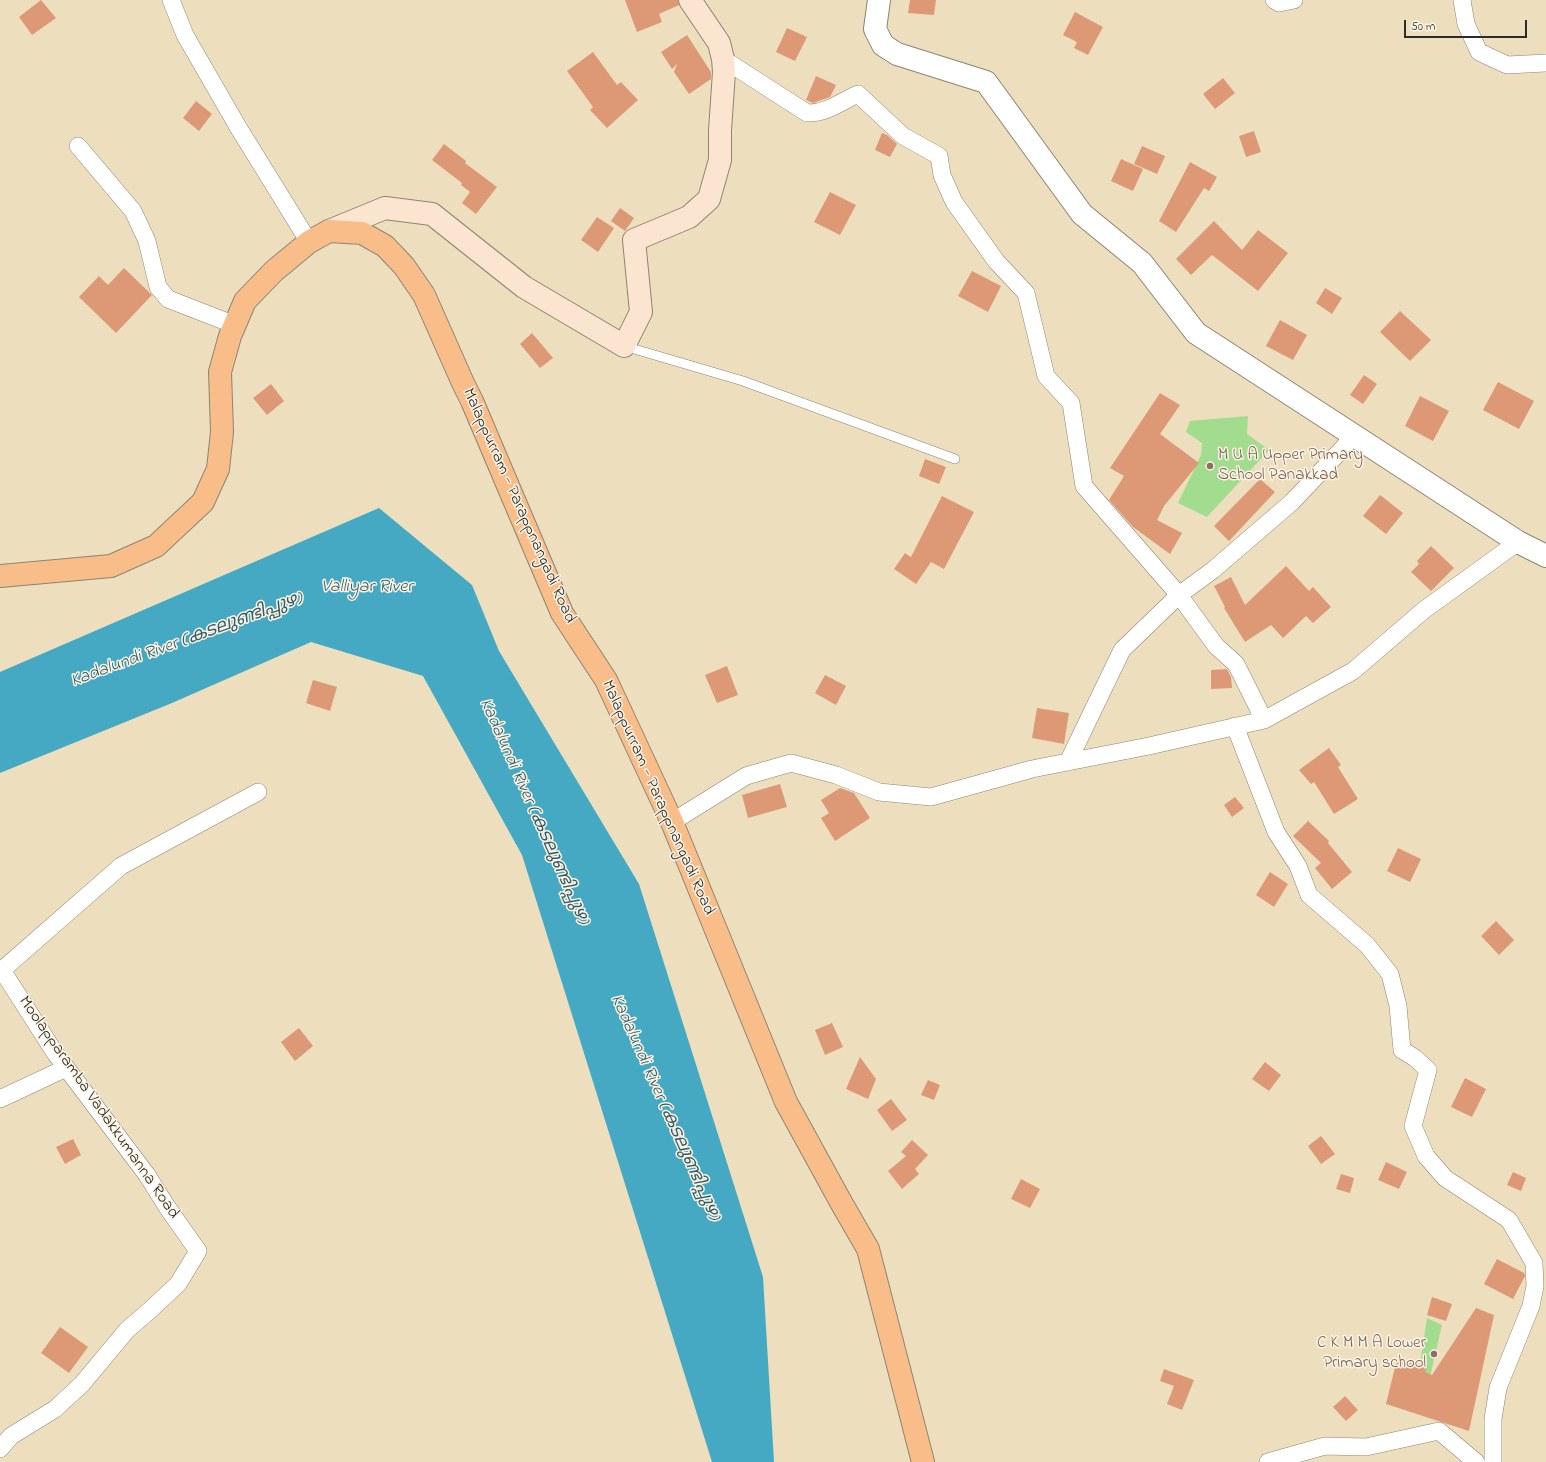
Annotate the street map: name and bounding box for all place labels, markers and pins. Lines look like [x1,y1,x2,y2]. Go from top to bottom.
place label: M U A Upper Primary School Panakkad [1218,446,1363,486]
marker: M U A Upper Primary School Panakkad [1205,461,1215,471]
place label: C K M M A Lower Primary school [1317,1334,1426,1374]
marker: C K M M A Lower Primary school [1429,1349,1439,1359]

